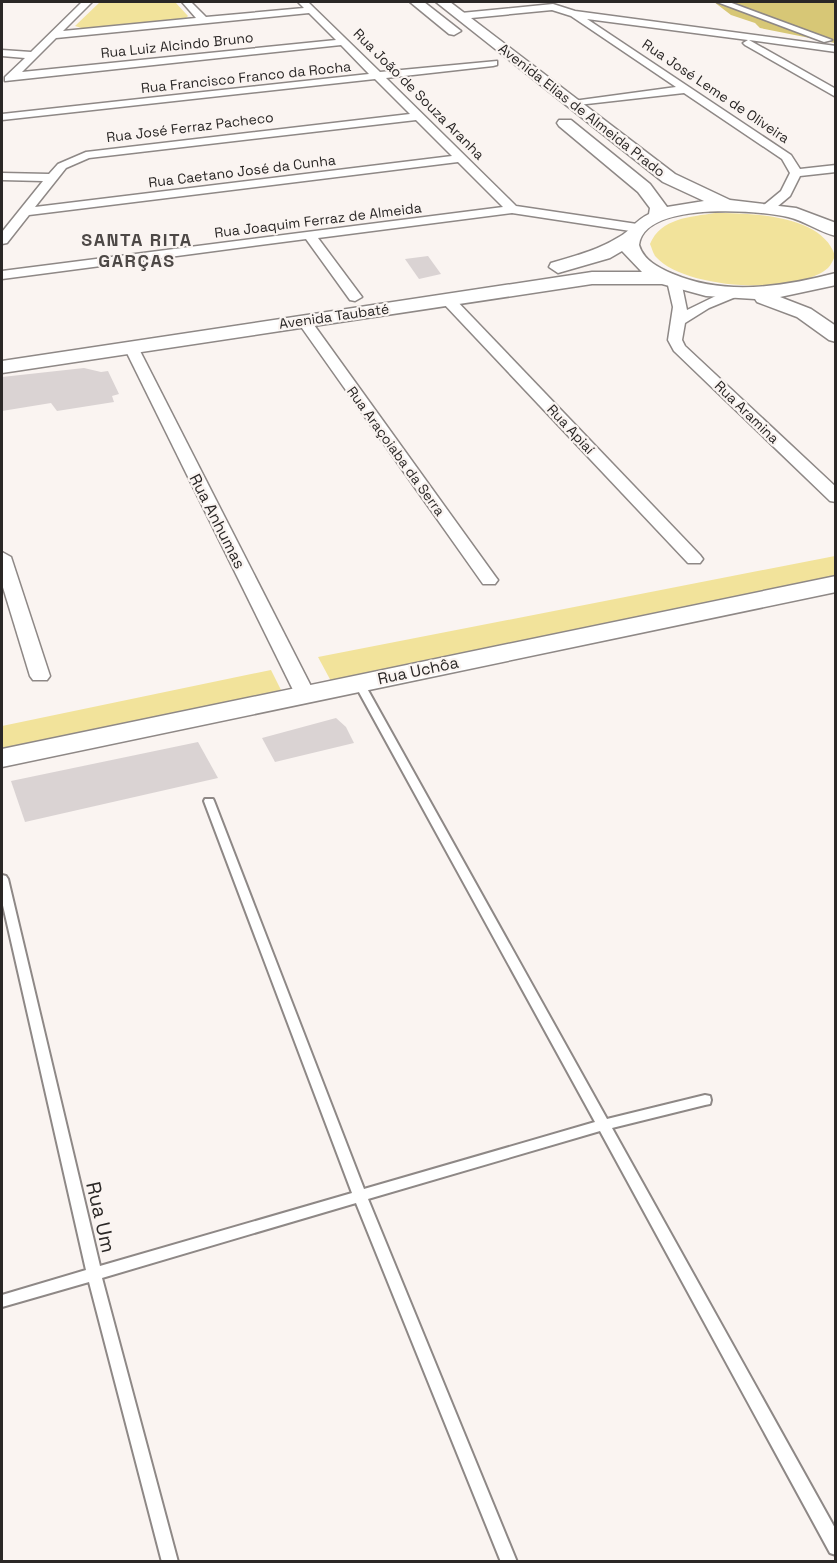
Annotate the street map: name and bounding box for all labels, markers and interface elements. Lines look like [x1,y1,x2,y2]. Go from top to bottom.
street label: Rua João de Souza Aranha [350,25,488,163]
street label: Rua Luiz Alcindo Bruno [100,28,254,62]
street label: Rua José Leme de Oliveira [639,35,793,147]
street label: Avenida Elias de Almeida Prado [495,39,669,181]
street label: Rua Francisco Franco da Rocha [140,57,352,97]
street label: Rua José Ferraz Pacheco [105,108,275,146]
street label: Rua Caetano José da Cunha [147,151,337,191]
street label: Rua Joaquim Ferraz de Almeida [213,198,423,242]
district label: SANTA RITA GARÇAS [81,228,193,272]
street label: Avenida Taubaté [278,299,390,333]
street label: Rua Aramina [711,377,783,447]
street label: Rua Araçoiaba da Serra [343,383,449,519]
street label: Rua Apiaí [543,400,599,458]
street label: Rua Anhumas [185,470,250,572]
street label: Rua Uchôa [376,652,461,689]
street label: Rua Um [80,1179,122,1255]

